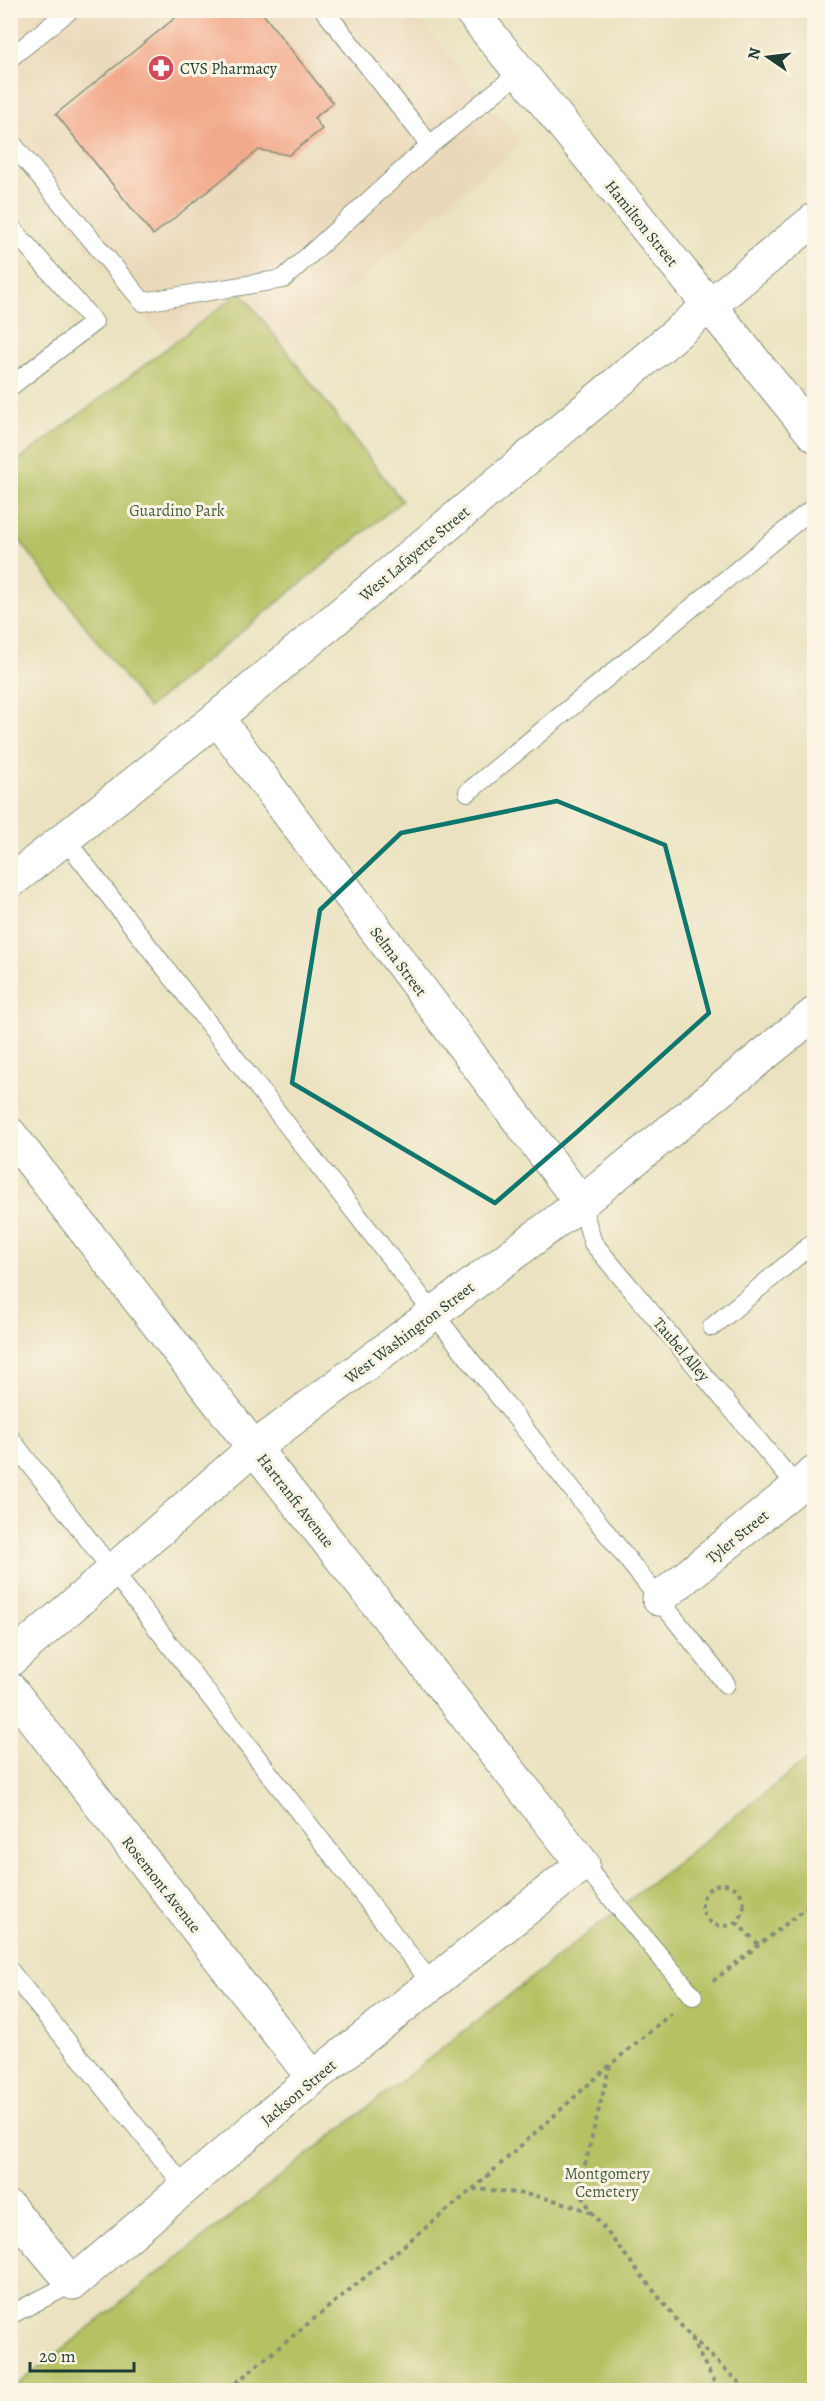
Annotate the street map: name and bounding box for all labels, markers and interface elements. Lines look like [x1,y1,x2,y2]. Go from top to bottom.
north arrow [738,27,798,87]
text: N [742,45,767,62]
pharmacy icon: CVS Pharmacy [146,53,176,83]
place label: CVS Pharmacy [180,58,278,80]
street label: Hamilton Street [599,176,683,272]
park label: Guardino Park [129,500,225,522]
street label: West Lafayette Street [354,501,475,607]
street label: Selma Street [365,922,432,1001]
street label: West Washington Street [339,1277,479,1390]
street label: Taubel Alley [648,1313,715,1387]
street label: Hartranft Avenue [251,1449,339,1552]
street label: Tyler Street [702,1505,774,1569]
street label: Rosemont Avenue [117,1832,206,1937]
street label: Jackson Street [256,2055,341,2131]
park label: Montgomery Cemetery [564,2163,650,2203]
scale bar [30,2335,134,2373]
text: 20 m [39,2344,76,2368]

